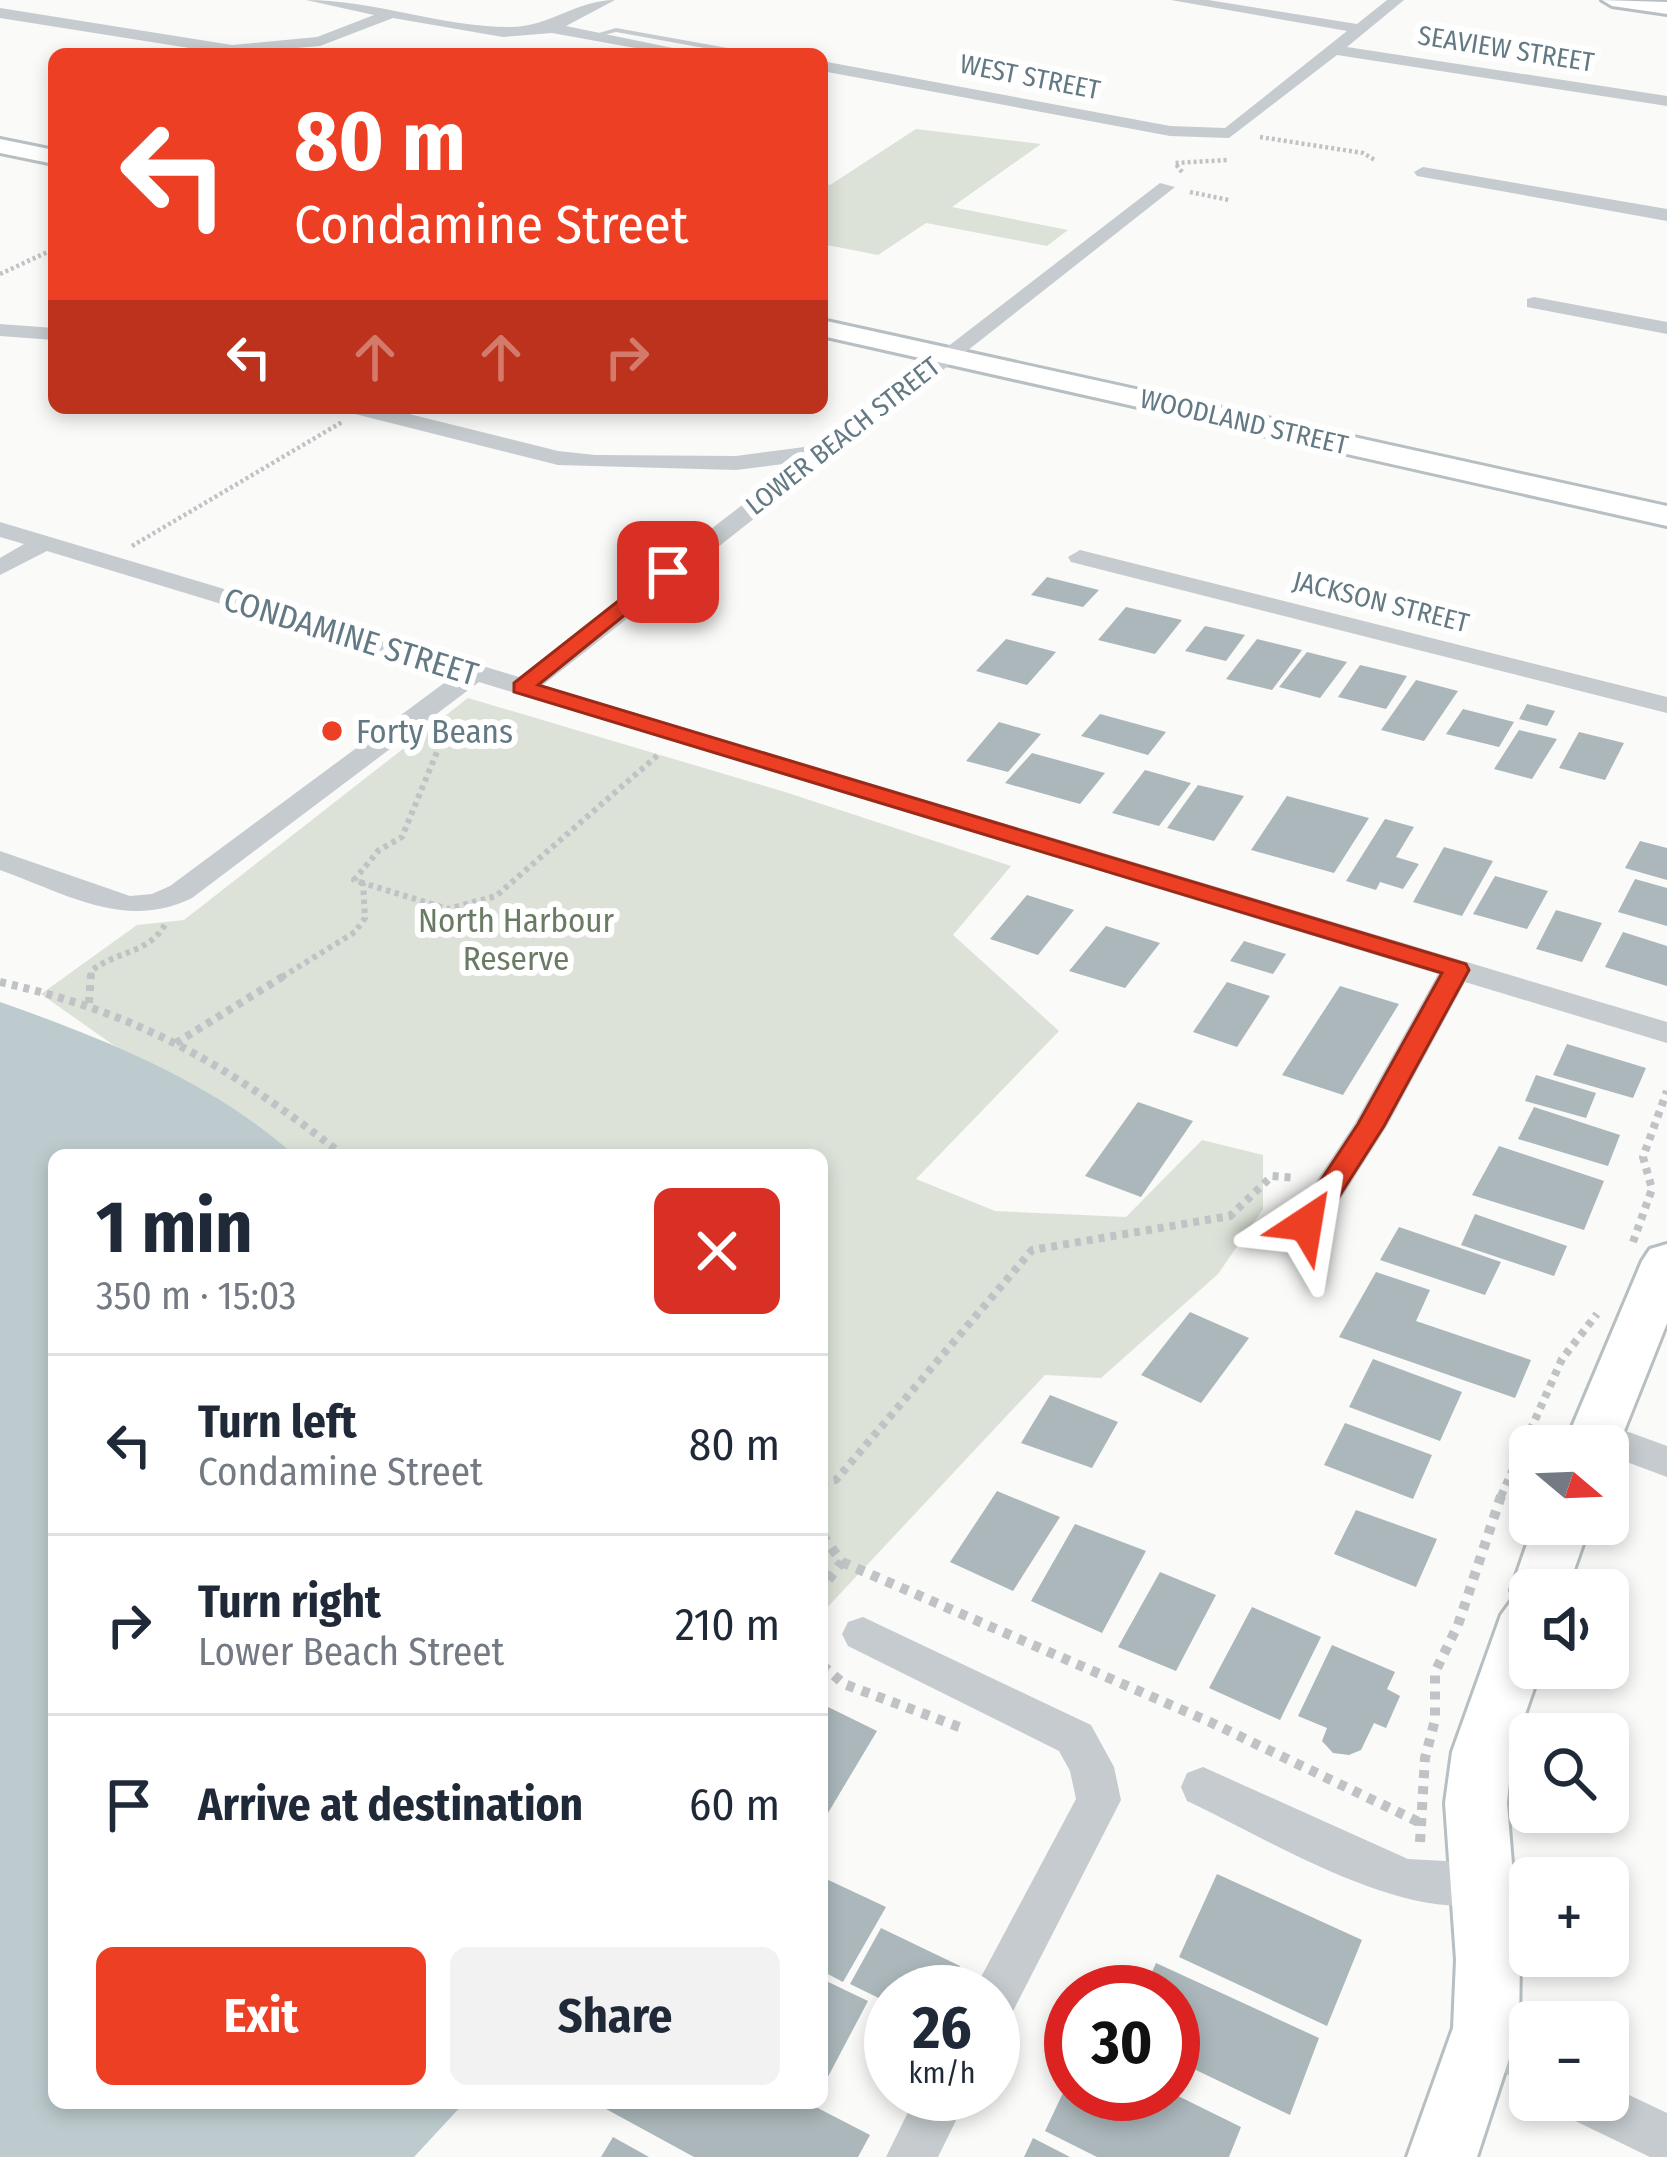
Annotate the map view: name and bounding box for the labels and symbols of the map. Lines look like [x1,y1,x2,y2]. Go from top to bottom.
street label: SEAVIEW STREET [1416,19,1597,79]
street label: WEST STREET [957,48,1103,106]
street label: LOWER BEACH STREET [740,350,947,522]
street label: WOODLAND STREET [1137,383,1351,462]
pin [617,521,719,623]
street label: JACKSON STREET [1290,565,1473,639]
street label: CONDAMINE STREET [219,579,483,695]
place label: Forty Beans [356,712,513,752]
marker: Forty Beans [319,718,345,744]
park label: North Harbour Reserve [418,901,615,979]
position arrow [1243,1161,1369,1287]
north arrow [1509,1425,1629,1545]
speed limit sign: 30 [1044,1965,1200,2121]

